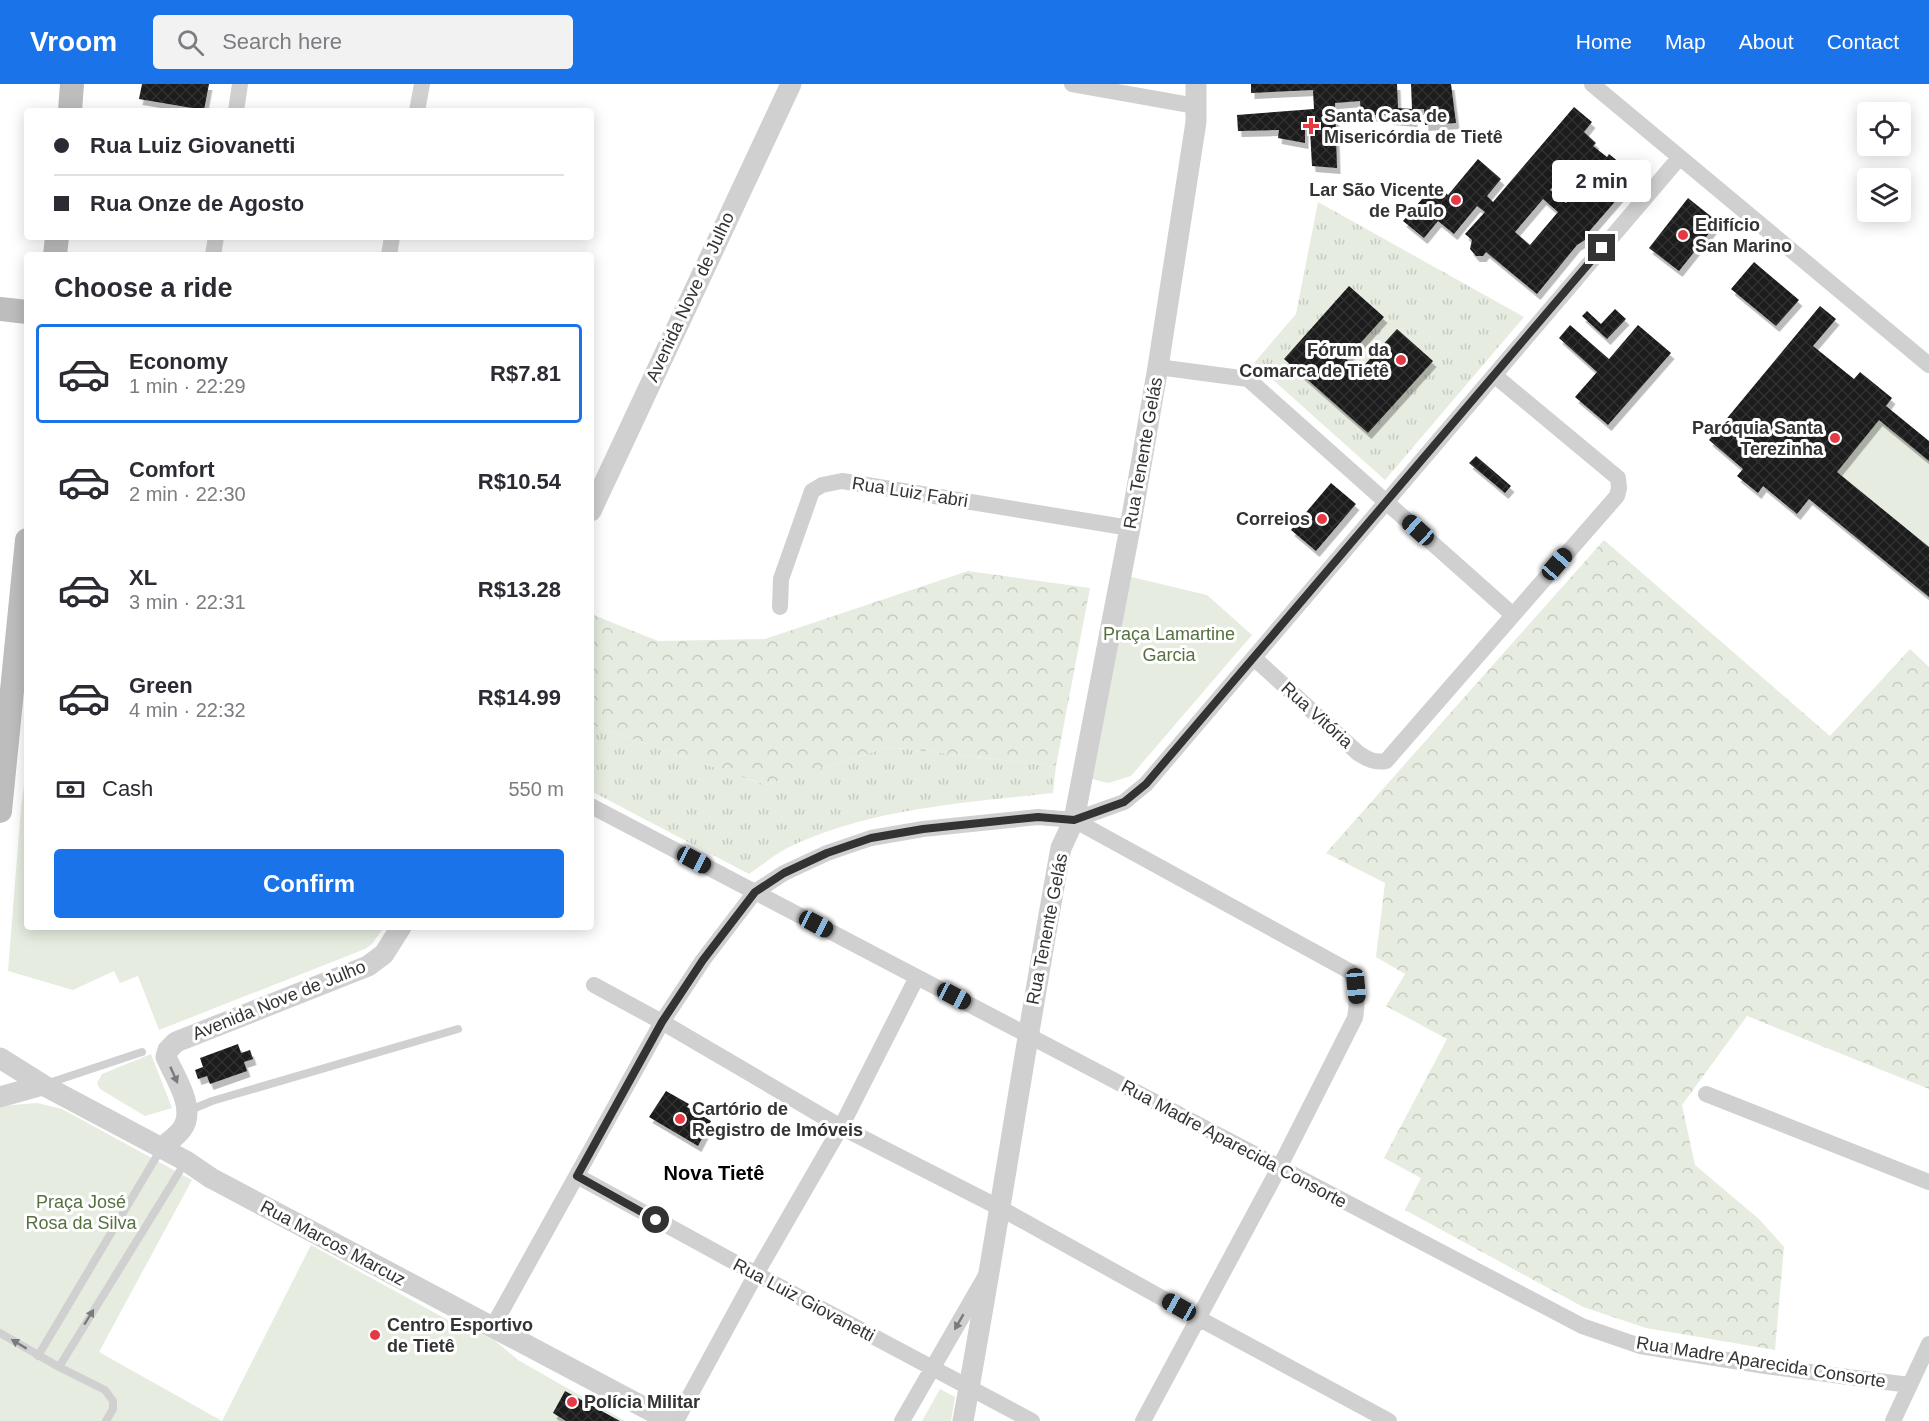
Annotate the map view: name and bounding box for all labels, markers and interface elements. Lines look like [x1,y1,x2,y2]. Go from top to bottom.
search box [153,15,573,69]
text: Vroom [30,26,117,57]
icon: search [174,26,207,59]
text: Search here [222,29,342,54]
text: Home [1576,30,1632,53]
text: Map [1665,30,1706,53]
text: About [1739,30,1794,53]
text: Contact [1827,30,1899,53]
map controls [1857,102,1911,222]
button: locate [1857,102,1911,156]
place label: Santa Casa de Misericórdia de Tietê [1324,106,1503,147]
marker: Santa Casa de Misericórdia de Tietê [1302,117,1320,135]
text: Rua Luiz Giovanetti [90,133,295,158]
callout: 2 min [1552,161,1652,203]
button: layers [1857,168,1911,222]
text: 2 min [1575,170,1628,192]
place label: Lar São Vicente de Paulo [1309,180,1444,221]
text: Rua Onze de Agosto [90,191,304,216]
marker: Lar São Vicente de Paulo [1449,193,1463,207]
street label: Avenida Nove de Julho [642,209,738,385]
place label: Edifício San Marino [1695,215,1792,256]
marker: Edifício San Marino [1676,228,1690,242]
route end [1588,234,1615,261]
text: Choose a ride [54,273,233,303]
place label: Fórum da Comarca de Tietê [1239,340,1390,381]
icon: car [57,347,111,401]
text: Economy [129,349,228,374]
marker: Fórum da Comarca de Tietê [1394,353,1408,367]
text: R$7.81 [490,361,561,386]
text: 1 min · 22:29 [129,375,246,397]
street label: Rua Tenente Gelás [1120,376,1166,530]
place label: Paróquia Santa Terezinha [1692,418,1824,459]
marker: Paróquia Santa Terezinha [1828,431,1842,445]
icon: car [57,455,111,509]
text: Comfort [129,457,215,482]
text: R$10.54 [478,469,561,494]
street label: Rua Luiz Fabri [851,473,969,511]
text: 2 min · 22:30 [129,483,246,505]
place label: Correios [1236,509,1310,529]
car [1399,511,1437,549]
marker: Correios [1315,512,1329,526]
car [1538,545,1576,583]
icon: car [57,563,111,617]
text: XL [129,565,157,590]
text: R$13.28 [478,577,561,602]
text: 3 min · 22:31 [129,591,246,613]
park label: Praça Lamartine Garcia [1103,624,1235,665]
icon: car [57,671,111,725]
text: Green [129,673,193,698]
street label: Rua Vitória [1277,678,1357,753]
text: R$14.99 [478,685,561,710]
text: 4 min · 22:32 [129,699,246,721]
icon: cash [54,773,87,806]
text: Cash [102,776,153,801]
text: 550 m [508,778,564,800]
car [674,844,714,876]
button: Confirm [54,849,564,918]
street label: Rua Tenente Gelás [1023,852,1071,1006]
car [796,908,836,940]
street label: Avenida Nove de Julho [190,956,368,1044]
car [1345,967,1367,1005]
car [934,980,974,1012]
one-way arrow [169,1067,179,1085]
street label: Rua Madre Aparecida Consorte [1118,1076,1350,1212]
place label: Cartório de Registro de Imóveis [692,1099,863,1140]
marker: Cartório de Registro de Imóveis [673,1112,687,1126]
district label: Nova Tietê [664,1162,764,1184]
park label: Praça José Rosa da Silva [25,1192,138,1233]
street label: Rua Marcos Marcuz [257,1196,409,1290]
route start [642,1206,669,1233]
street label: Rua Luiz Giovanetti [730,1254,878,1346]
car [1159,1290,1199,1324]
one-way arrow [84,1309,95,1325]
one-way arrow [954,1314,965,1330]
place label: Centro Esportivo de Tietê [387,1315,533,1356]
marker: Centro Esportivo de Tietê [368,1328,382,1342]
street label: Rua Madre Aparecida Consorte [1635,1332,1887,1392]
one-way arrow [11,1339,27,1350]
place label: Polícia Militar [584,1392,700,1412]
marker: Polícia Militar [565,1395,579,1409]

